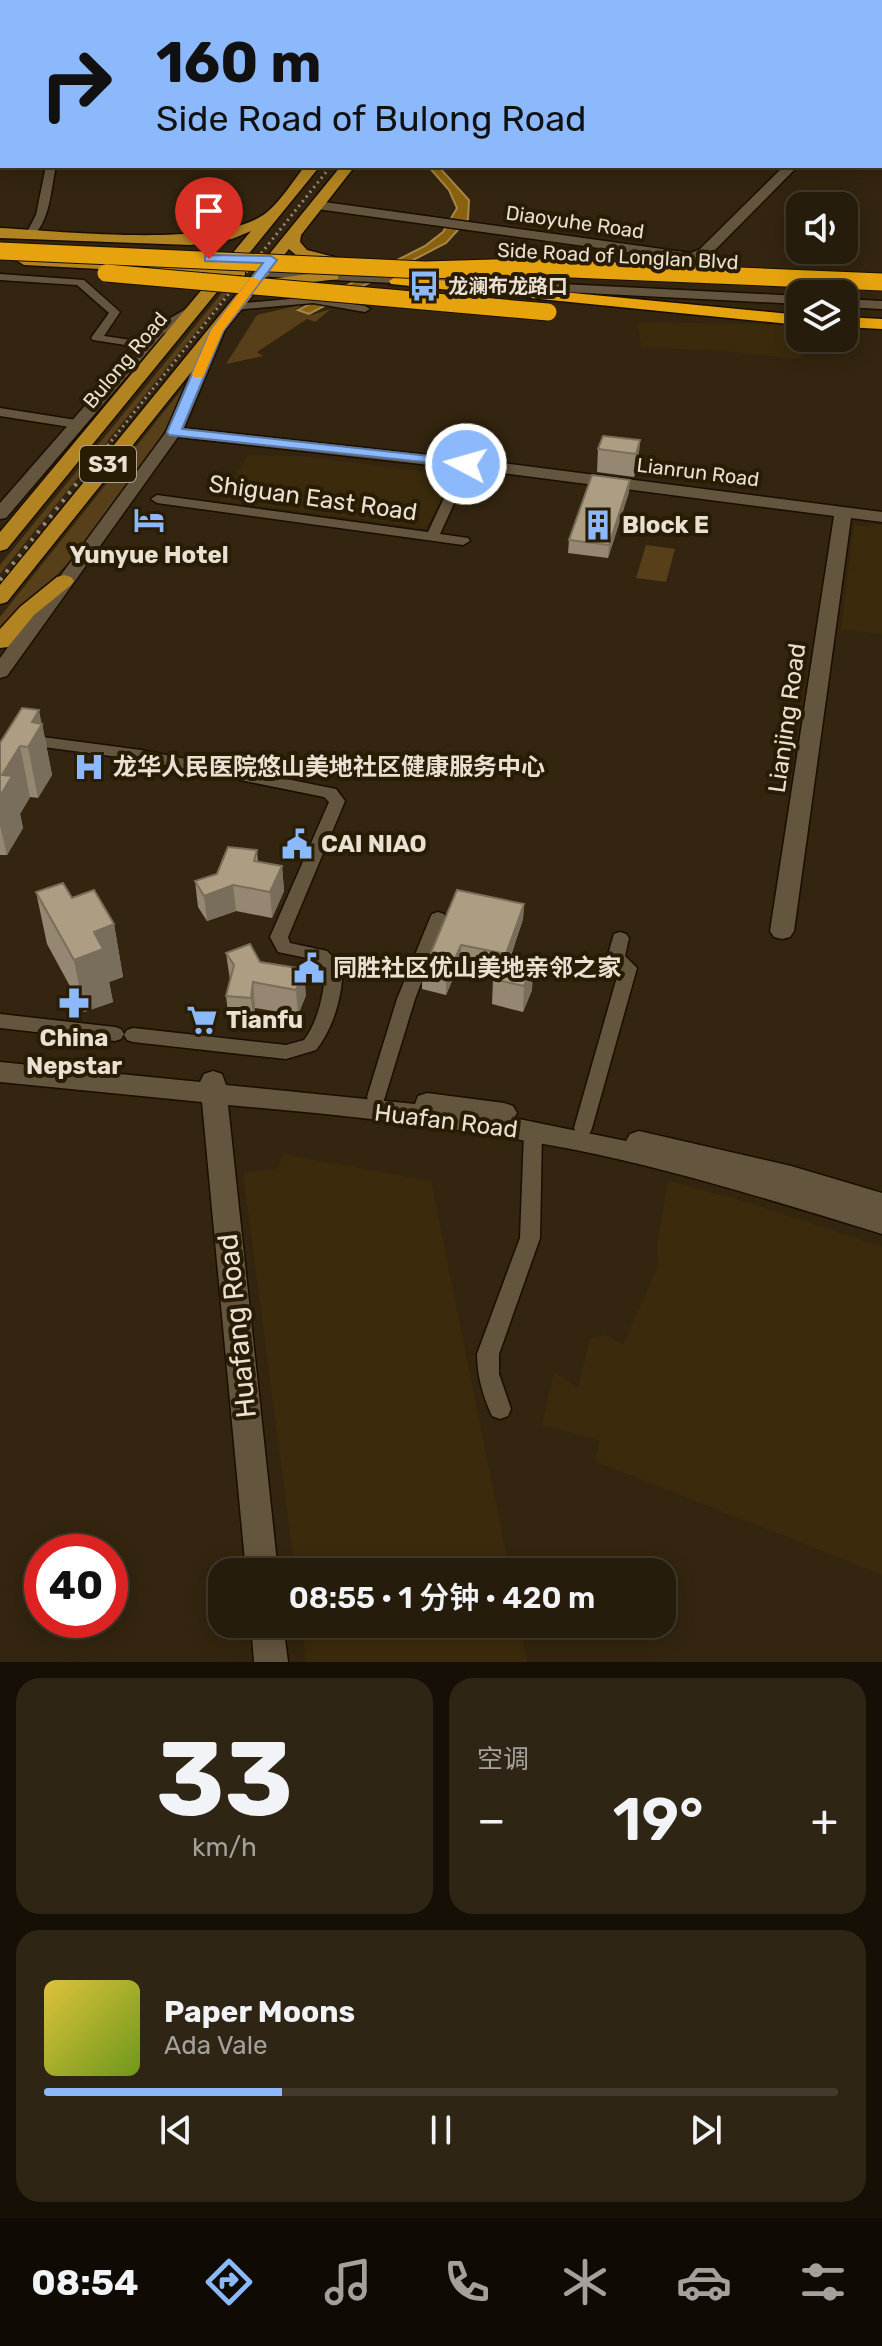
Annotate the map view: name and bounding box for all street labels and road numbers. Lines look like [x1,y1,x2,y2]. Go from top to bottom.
street label: Diaoyuhe Road [504,200,646,244]
street label: Side Road of Longlan Blvd [497,238,739,274]
street label: Bulong Road [78,307,172,413]
road number: S31 [80,446,136,482]
street label: Lianrun Road [635,453,761,491]
street label: Shiguan East Road [207,470,419,526]
street label: Lianjing Road [763,641,811,795]
street label: Huafan Road [373,1098,519,1144]
street label: Huafang Road [211,1232,263,1420]

